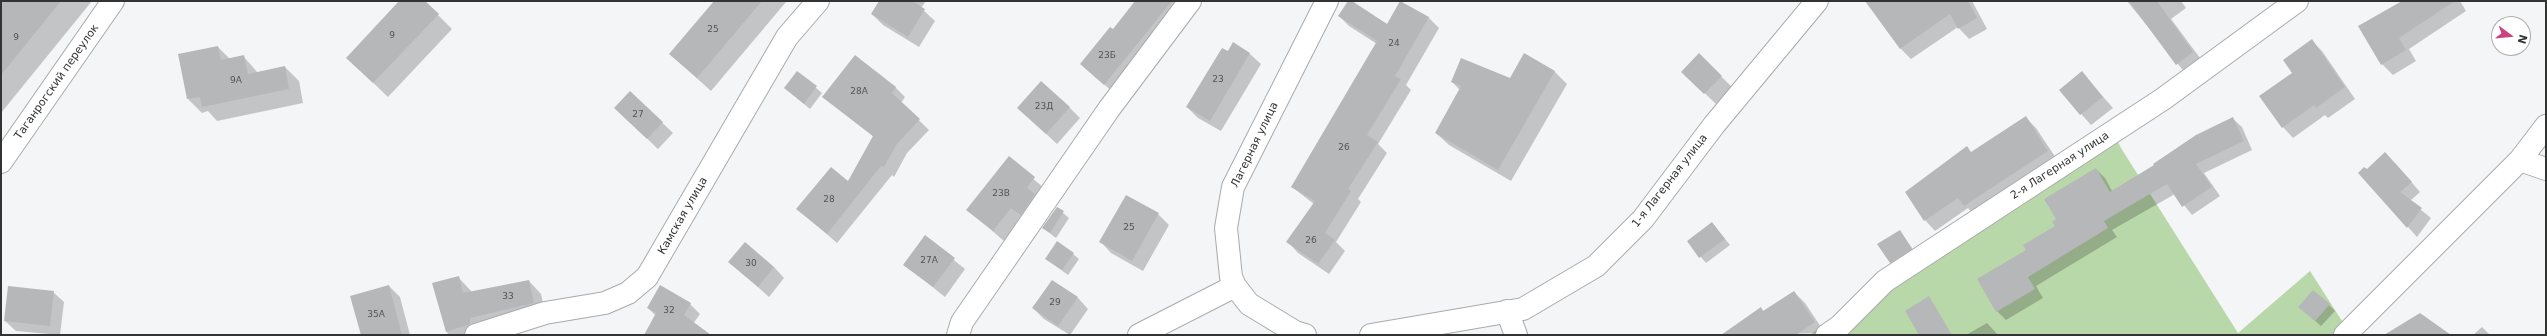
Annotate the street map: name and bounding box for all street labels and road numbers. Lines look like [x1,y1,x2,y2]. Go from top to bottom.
street label: Таганрогский переулок [12,22,102,142]
street label: Лагерная улица [1229,100,1281,190]
street label: 2-я Лагерная улица [2008,129,2112,203]
street label: 1-я Лагерная улица [1630,132,1710,230]
street label: Камская улица [655,175,711,257]

